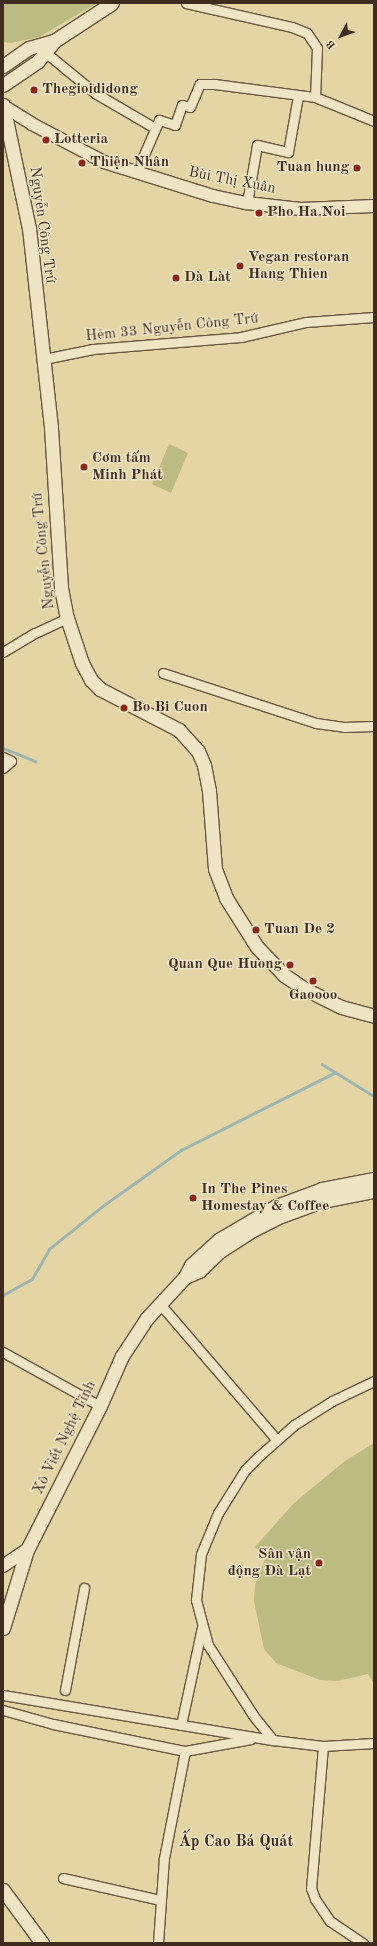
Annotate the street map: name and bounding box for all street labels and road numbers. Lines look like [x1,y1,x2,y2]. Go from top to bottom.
street label: Bùi Thị Xuân [187,164,277,198]
street label: Nguyễn Công Trứ [25,166,59,284]
street label: Hẻm 33 Nguyễn Công Trứ [85,310,259,346]
street label: Nguyễn Công Trứ [29,492,59,610]
street label: Xô Viết Nghệ Tĩnh [30,1378,100,1498]

